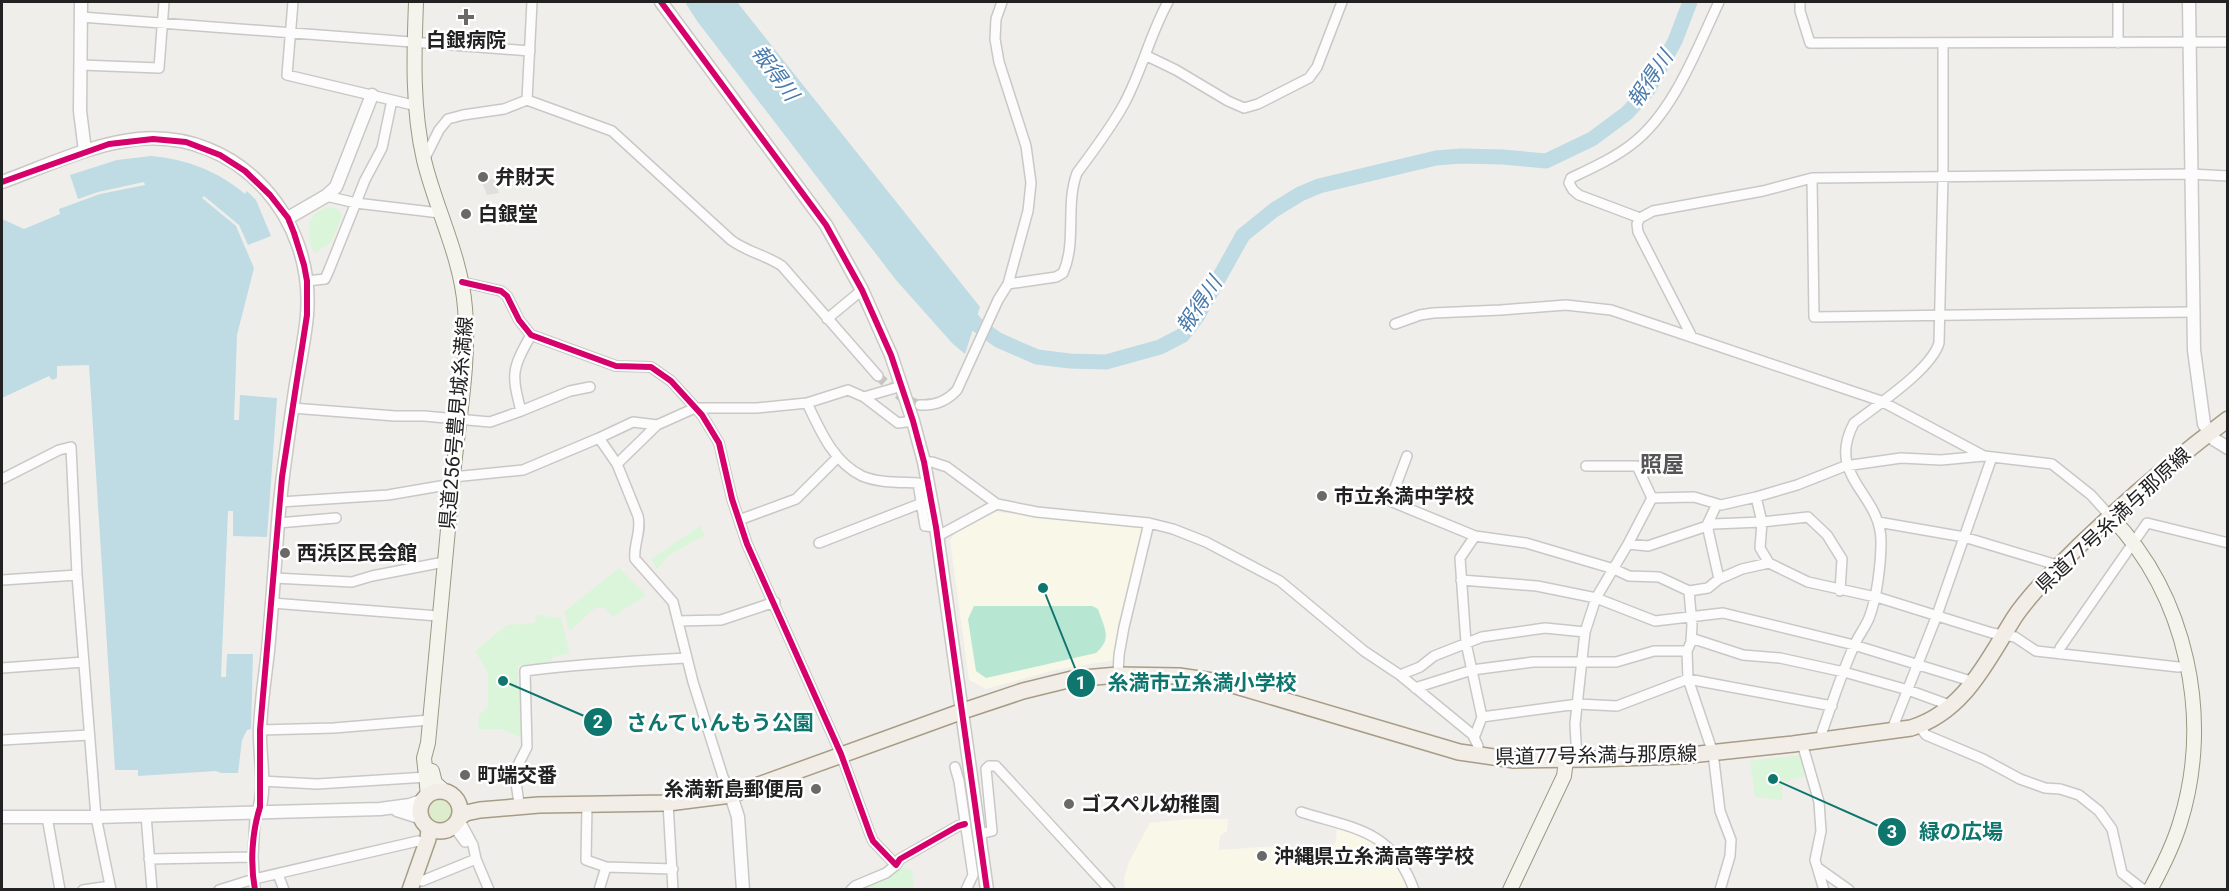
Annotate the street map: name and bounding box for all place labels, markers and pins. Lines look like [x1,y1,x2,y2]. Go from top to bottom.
marker: 白銀病院 [457,8,475,26]
place label: 白銀病院 [426,28,506,52]
place label: 弁財天 [495,165,555,189]
marker: 弁財天 [476,170,490,184]
place label: 白銀堂 [478,202,538,226]
marker: 白銀堂 [459,207,473,221]
place label: 市立糸満中学校 [1334,484,1474,508]
marker: 市立糸満中学校 [1315,489,1329,503]
place label: 西浜区民会館 [297,541,417,565]
marker: 西浜区民会館 [278,546,292,560]
callout: 糸満市立糸満小学校 [1066,663,1309,702]
callout: さんてぃんもう公園 [583,703,826,742]
place label: 町端交番 [477,763,557,787]
marker: 町端交番 [458,768,472,782]
place label: 糸満新島郵便局 [664,777,804,801]
marker: 糸満新島郵便局 [809,782,823,796]
place label: ゴスペル幼稚園 [1081,792,1220,816]
marker: ゴスペル幼稚園 [1062,797,1076,811]
callout: 緑の広場 [1877,812,2015,851]
place label: 沖縄県立糸満高等学校 [1274,844,1474,868]
marker: 沖縄県立糸満高等学校 [1255,849,1269,863]

